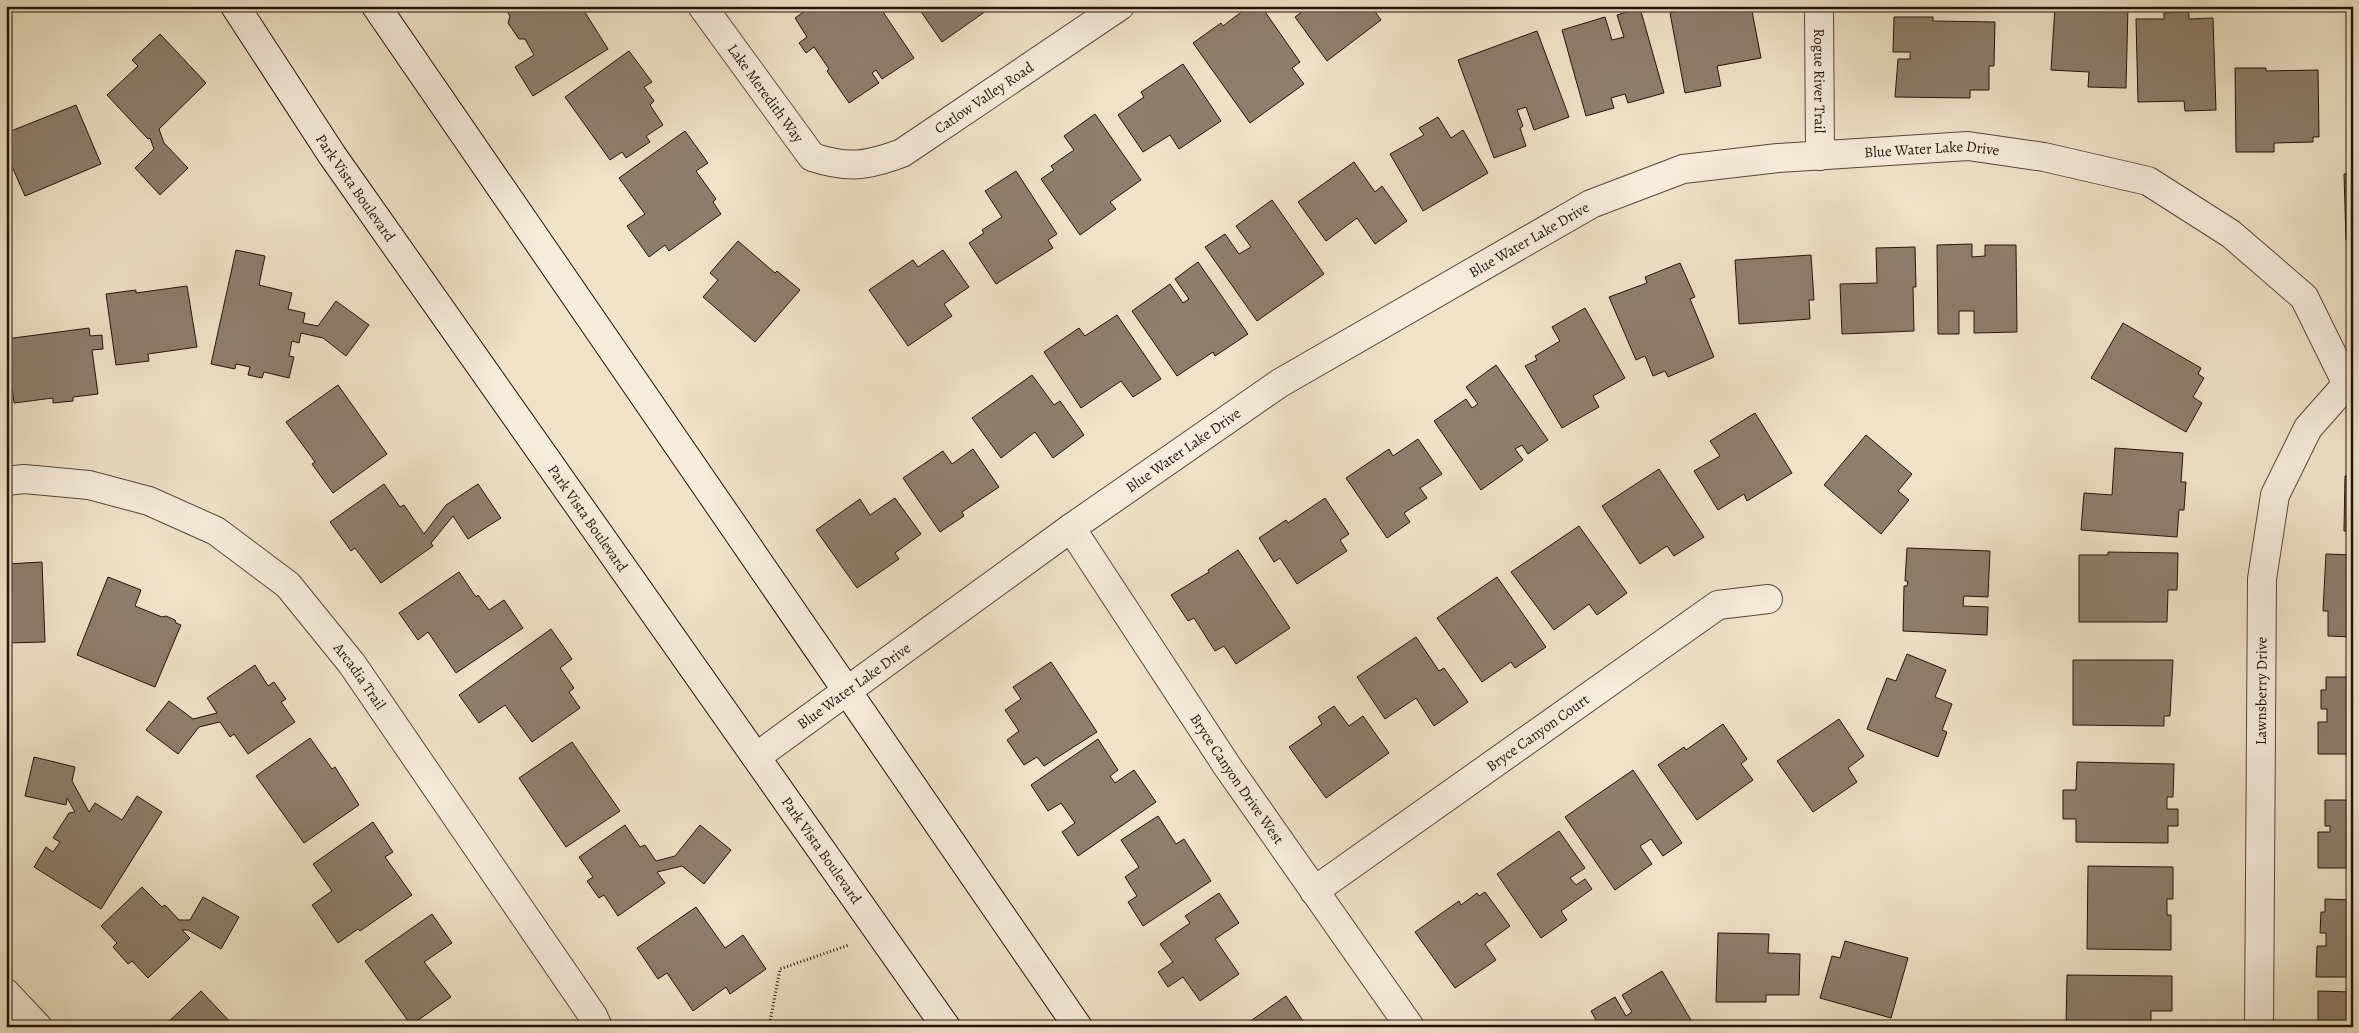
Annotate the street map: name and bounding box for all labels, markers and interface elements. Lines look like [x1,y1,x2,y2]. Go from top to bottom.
street label: Rogue River Trail [1809,28,1830,134]
street label: Lake Meredith Way [723,40,808,147]
street label: Catlow Valley Road [930,57,1038,138]
street label: Park Vista Boulevard [311,130,400,246]
street label: Blue Water Lake Drive [1864,136,2001,163]
street label: Blue Water Lake Drive [1465,197,1593,282]
street label: Blue Water Lake Drive [1122,403,1245,497]
street label: Park Vista Boulevard [543,461,633,577]
street label: Lawnsberry Drive [2251,636,2272,745]
street label: Arcadia Trail [328,638,391,714]
street label: Blue Water Lake Drive [793,638,915,734]
street label: Bryce Canyon Court [1482,689,1593,776]
street label: Bryce Canyon Drive West [1185,710,1289,848]
street label: Park Vista Boulevard [777,793,867,909]

